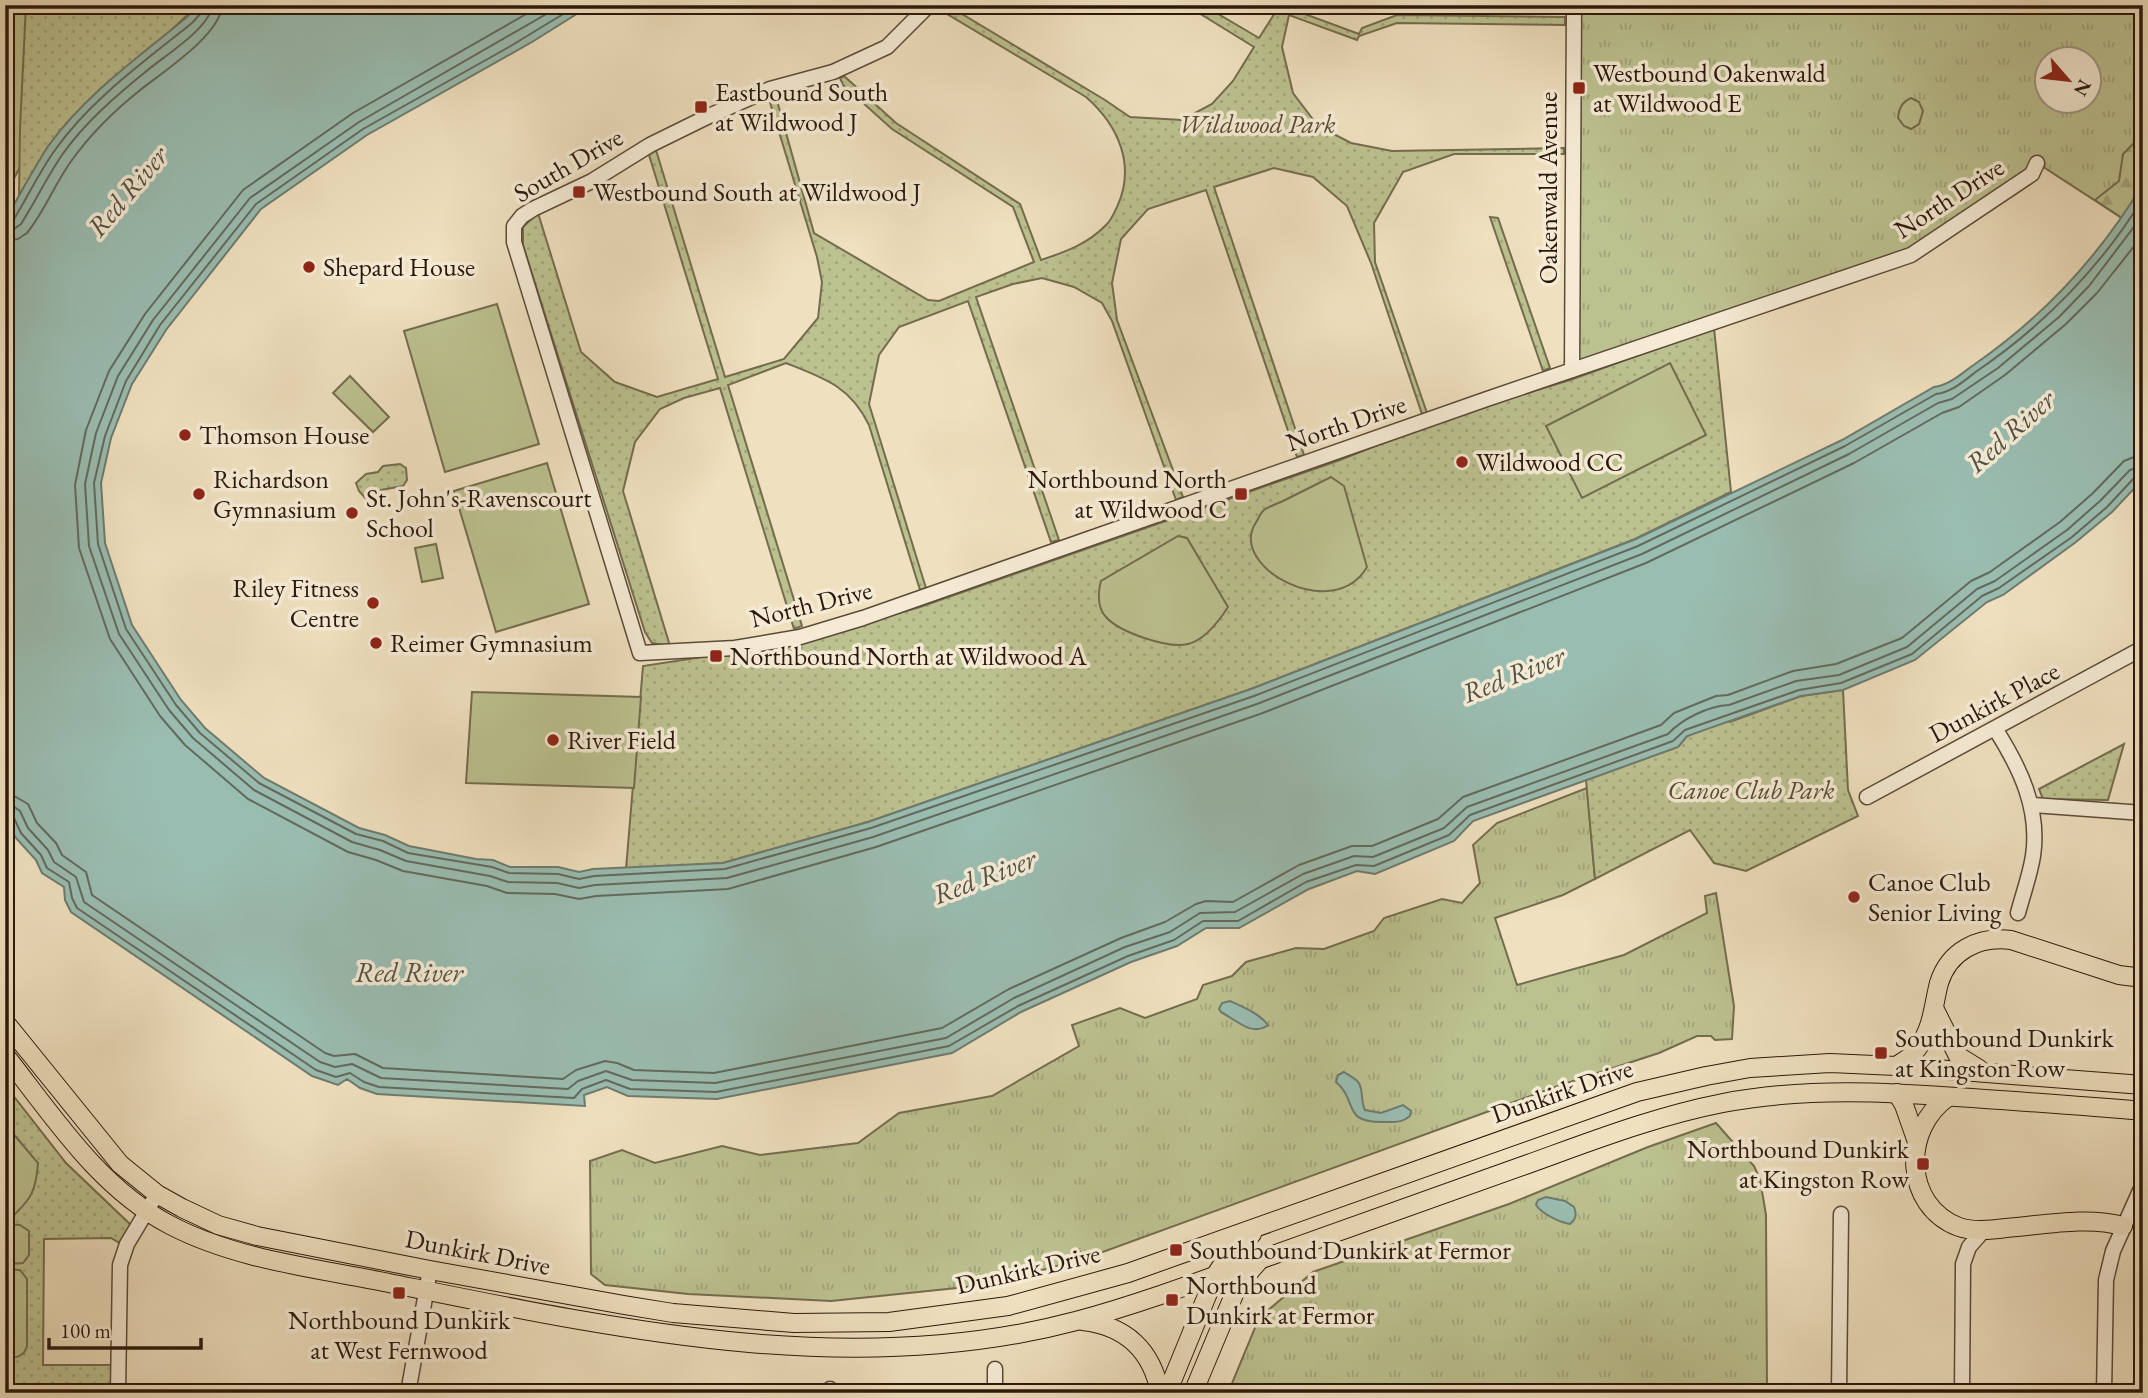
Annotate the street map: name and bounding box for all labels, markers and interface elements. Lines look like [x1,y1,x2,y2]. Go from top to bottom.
north arrow [2032,46,2102,116]
place label: Westbound Oakenwald at Wildwood E [1593,56,1827,120]
place label: Eastbound South at Wildwood J [715,75,888,139]
text: N [2068,75,2097,101]
marker: Westbound Oakenwald at Wildwood E [1571,80,1587,96]
street label: Oakenwald Avenue [1531,92,1565,284]
marker: Eastbound South at Wildwood J [693,99,709,115]
park label: Wildwood Park [1179,107,1336,141]
street label: South Drive [507,120,629,210]
water label: Red River [79,137,176,244]
street label: North Drive [1888,150,2010,246]
place label: Westbound South at Wildwood J [593,175,921,209]
marker: Westbound South at Wildwood J [571,184,587,200]
place label: Shepard House [323,250,475,284]
marker: Shepard House [301,259,317,275]
water label: Red River [1958,381,2063,480]
street label: North Drive [1282,387,1410,459]
place label: Thomson House [199,418,369,452]
marker: Thomson House [177,427,193,443]
place label: Wildwood CC [1476,445,1623,479]
marker: Wildwood CC [1454,454,1470,470]
place label: Richardson Gymnasium [213,462,336,526]
place label: Northbound North at Wildwood C [1028,462,1227,526]
place label: St. John's-Ravenscourt School [366,481,591,545]
marker: Richardson Gymnasium [191,486,207,502]
marker: Northbound North at Wildwood C [1233,486,1249,502]
marker: St. John's-Ravenscourt School [344,505,360,521]
place label: Riley Fitness Centre [233,571,359,635]
street label: North Drive [747,572,875,636]
marker: Riley Fitness Centre [365,595,381,611]
place label: Reimer Gymnasium [390,626,593,660]
marker: Reimer Gymnasium [368,635,384,651]
water label: Red River [1456,637,1571,711]
place label: Northbound North at Wildwood A [730,639,1088,673]
marker: Northbound North at Wildwood A [708,648,724,664]
street label: Dunkirk Place [1923,653,2065,751]
place label: River Field [567,723,677,757]
marker: River Field [545,732,561,748]
park label: Canoe Club Park [1667,773,1835,807]
water label: Red River [927,839,1042,912]
place label: Canoe Club Senior Living [1868,865,2002,929]
marker: Canoe Club Senior Living [1846,889,1862,905]
water label: Red River [355,954,464,990]
place label: Southbound Dunkirk at Kingston Row [1895,1021,2115,1085]
marker: Southbound Dunkirk at Kingston Row [1873,1045,1889,1061]
street label: Dunkirk Drive [1487,1051,1637,1131]
place label: Northbound Dunkirk at Kingston Row [1687,1132,1910,1196]
marker: Northbound Dunkirk at Kingston Row [1915,1156,1931,1172]
street label: Dunkirk Drive [402,1221,554,1283]
place label: Southbound Dunkirk at Fermor [1190,1233,1511,1267]
street label: Dunkirk Drive [952,1236,1104,1302]
marker: Southbound Dunkirk at Fermor [1168,1242,1184,1258]
place label: Northbound Dunkirk at Fermor [1186,1268,1375,1332]
marker: Northbound Dunkirk at West Fernwood [391,1285,407,1301]
marker: Northbound Dunkirk at Fermor [1164,1292,1180,1308]
place label: Northbound Dunkirk at West Fernwood [288,1303,511,1367]
scale bar [49,1307,201,1351]
text: 100 m [60,1317,111,1344]

